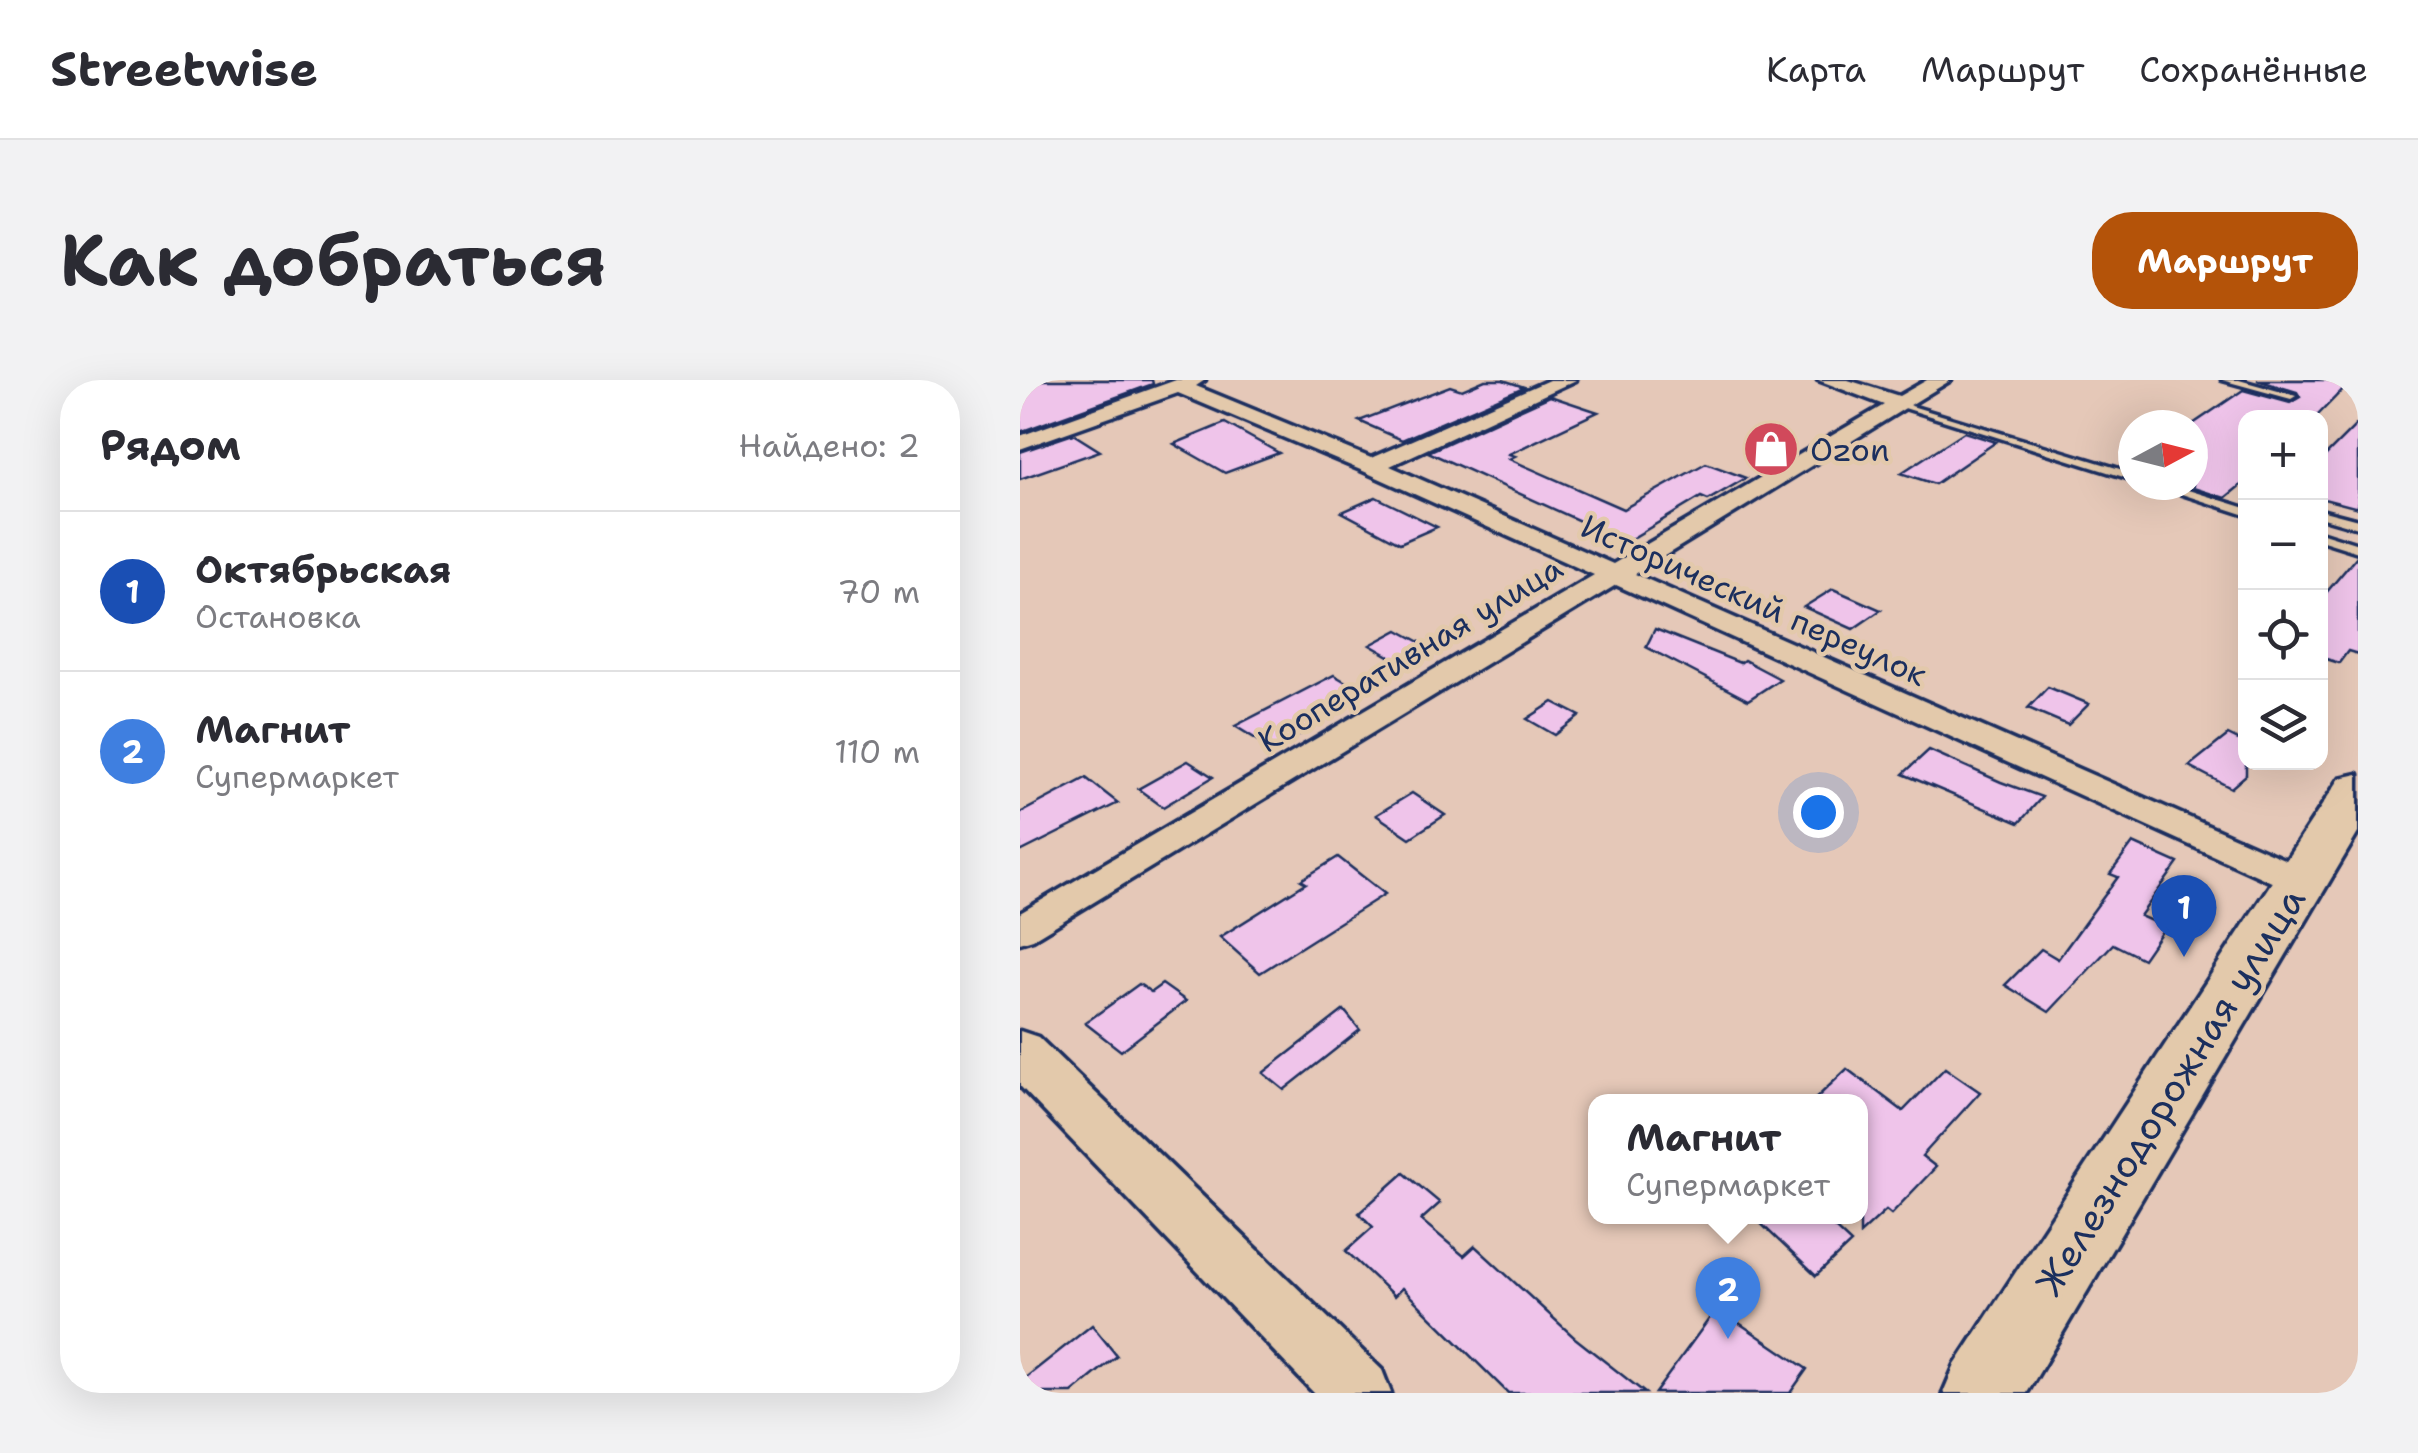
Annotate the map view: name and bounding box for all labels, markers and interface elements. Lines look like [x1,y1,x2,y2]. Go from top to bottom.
text: Streetwise [50,37,318,101]
text: Карта [1766,46,1866,93]
text: Маршрут [1921,46,2084,93]
text: Сохранённые [2139,46,2368,93]
button: Маршрут [2092,212,2358,309]
text: Как добраться [60,214,606,307]
north arrow [2118,410,2208,500]
map controls [2238,410,2328,770]
button: + [2238,410,2328,500]
text: Рядом [100,417,241,473]
shop icon: Ozon [1741,419,1801,479]
text: Найдено: 2 [739,424,920,467]
place label: Ozon [1810,428,1890,471]
button: − [2238,500,2328,590]
street label: Исторический переулок [1574,504,1934,696]
text: Октябрьская [195,544,451,595]
street label: Кооперативная улица [1250,546,1570,762]
text: 1 [125,570,140,613]
text: 70 m [837,570,920,613]
button: locate [2238,590,2328,680]
text: Остановка [195,595,361,638]
button: layers [2238,680,2328,770]
text: Магнит [195,704,350,755]
text: 2 [121,730,144,773]
text: 110 m [834,730,920,773]
text: Супермаркет [195,755,399,798]
your location [1793,787,1844,838]
pin: 1 [2152,874,2216,957]
street label: Железнодорожная улица [2023,877,2317,1305]
popup [1588,1094,1868,1224]
text: Магнит [1626,1112,1781,1163]
text: Супермаркет [1626,1163,1830,1206]
pin: 2 [1696,1256,1760,1339]

